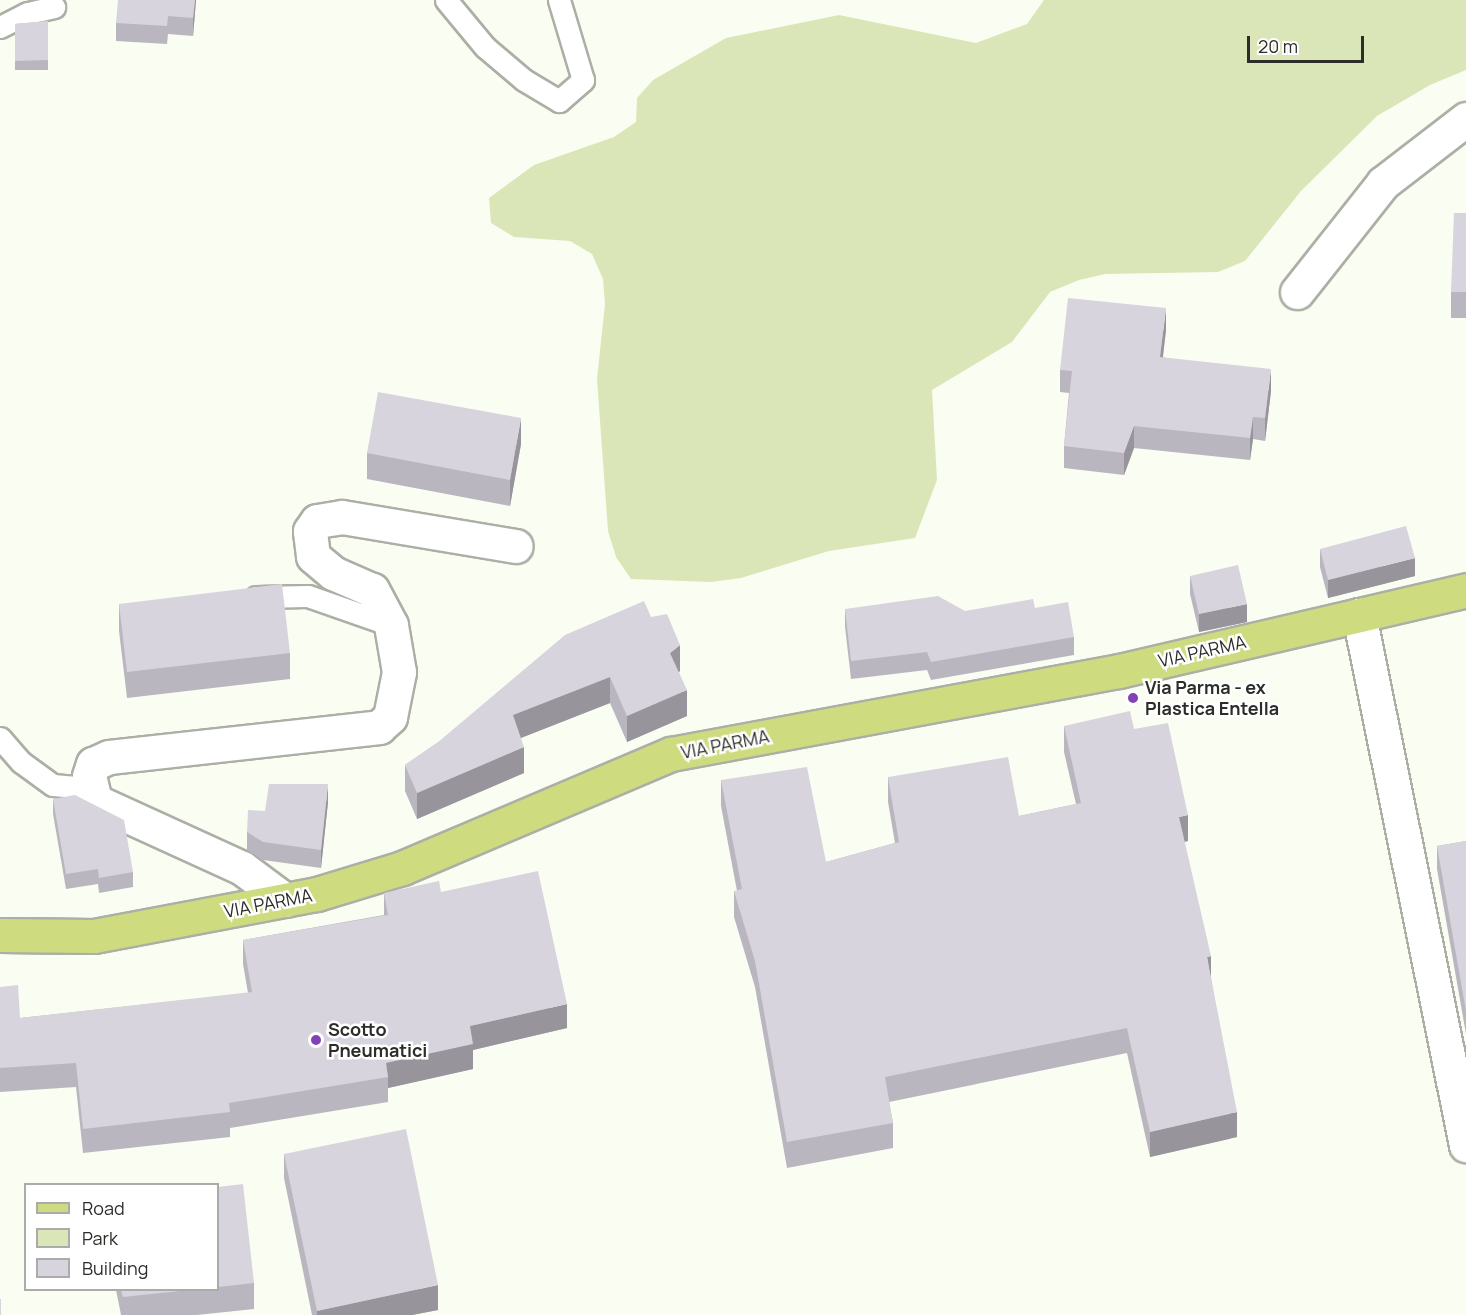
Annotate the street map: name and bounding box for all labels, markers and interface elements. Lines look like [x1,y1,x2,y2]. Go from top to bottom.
scale bar [1250,24,1367,62]
text: 20 m [1258,34,1298,58]
street label: VIA PARMA [1156,630,1248,672]
place label: Via Parma - ex Plastica Entella [1145,677,1279,720]
marker: Via Parma - ex Plastica Entella [1126,691,1140,705]
street label: VIA PARMA [679,725,771,763]
street label: VIA PARMA [222,884,314,922]
place label: Scotto Pneumatici [328,1019,427,1062]
marker: Scotto Pneumatici [309,1033,323,1047]
legend [24,1183,219,1291]
text: Road [82,1196,125,1220]
text: Park [82,1226,118,1250]
text: Building [82,1256,148,1280]

